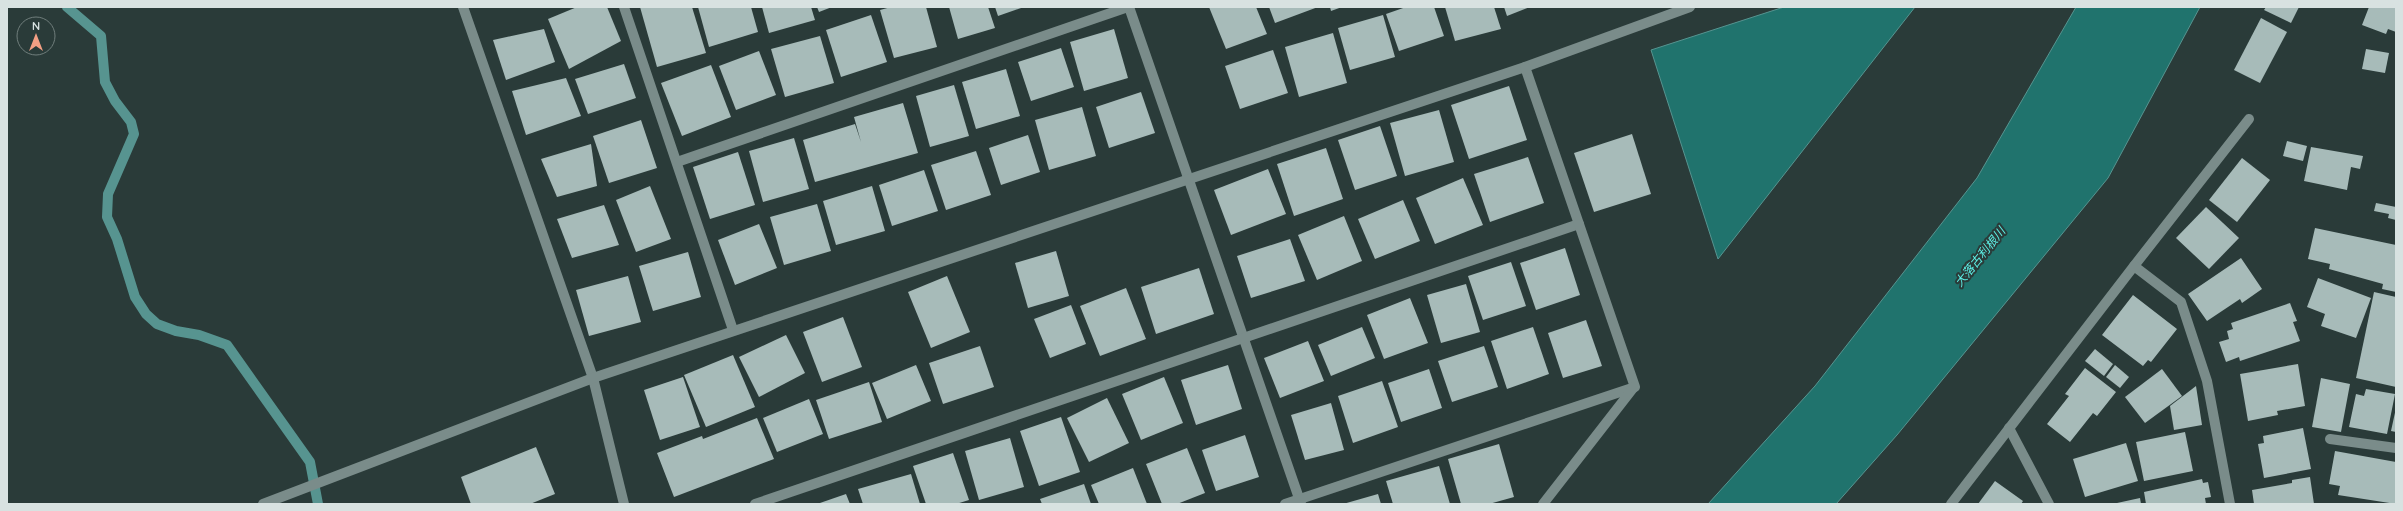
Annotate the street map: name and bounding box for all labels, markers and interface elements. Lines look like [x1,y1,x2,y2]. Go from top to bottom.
north arrow [16,16,56,56]
text: N [32,19,40,33]
water label: 大落古利根川 [1951,222,2009,289]

